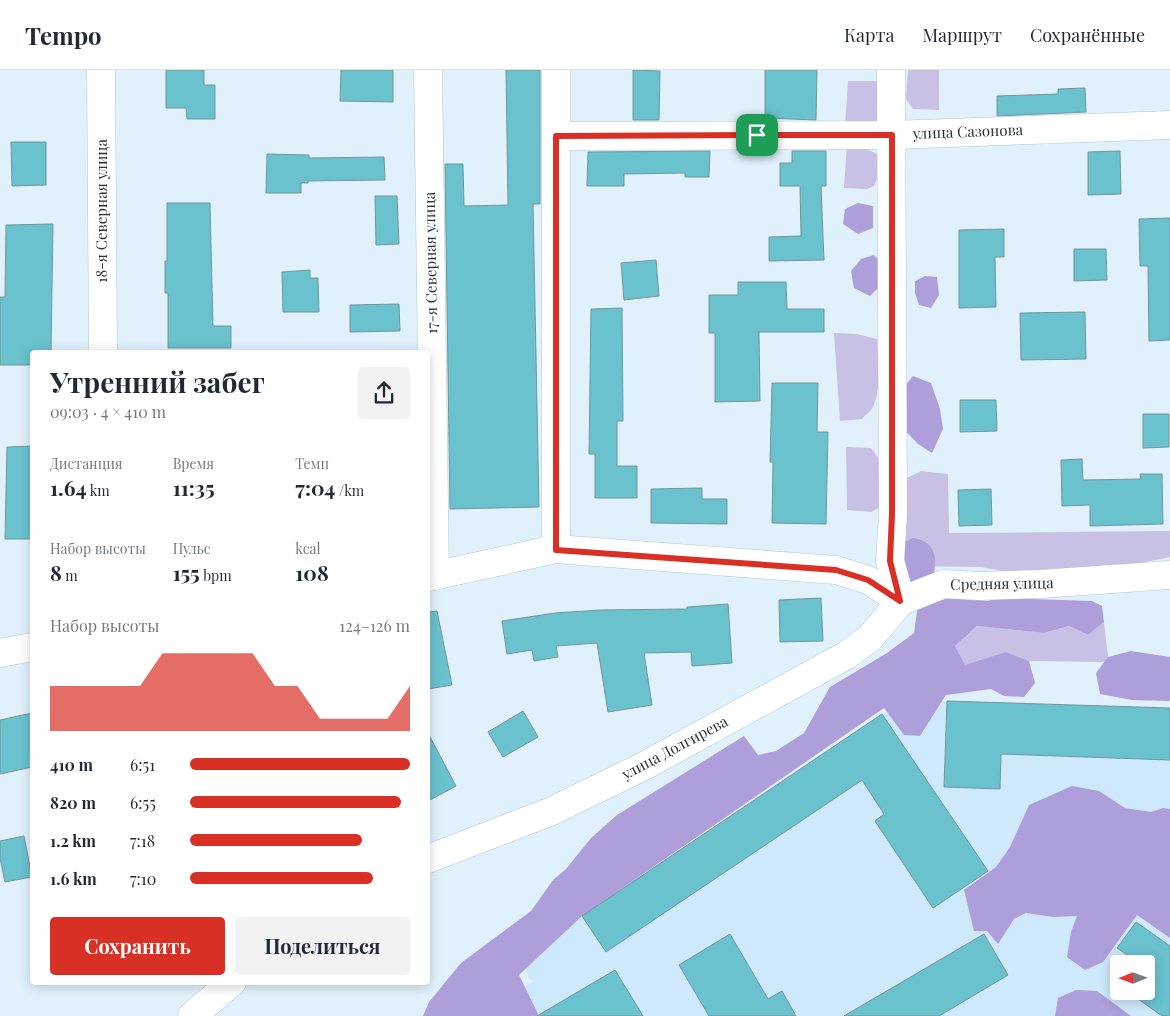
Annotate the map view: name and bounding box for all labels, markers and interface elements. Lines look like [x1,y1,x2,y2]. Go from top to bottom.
text: Tempo [25,19,102,51]
text: Карта [844,23,894,47]
text: Маршрут [922,23,1002,47]
text: Сохранённые [1030,23,1145,47]
pin [736,114,778,156]
street label: улица Сазонова [912,119,1024,143]
icon: arrive [743,121,771,149]
street label: 18-я Северная улица [91,138,111,283]
street label: 17-я Северная улица [419,191,441,334]
text: Утренний забег [50,363,265,400]
button: share [358,367,410,419]
text: 09:03 · 4 × 410 m [50,401,166,422]
text: Дистанция [50,454,123,473]
text: Время [173,454,214,473]
text: Темп [295,454,329,473]
text: 1.64 [50,473,87,501]
text: 11:35 [173,473,215,501]
text: 7:04 [295,473,335,501]
text: km [87,481,110,500]
text: /km [335,481,364,500]
text: Набор высоты [50,539,146,558]
text: Пульс [173,539,211,558]
text: kcal [295,539,320,558]
text: 8 [50,558,62,586]
text: 155 [173,558,200,586]
text: 108 [295,558,329,586]
text: m [62,566,78,585]
text: bpm [200,566,232,585]
street label: Средняя улица [950,572,1054,594]
text: Набор высоты [50,615,159,636]
text: 124–126 m [339,615,410,636]
street label: улица Долгирева [617,710,732,784]
text: 410 m [50,754,93,775]
text: 6:51 [130,754,155,775]
text: 820 m [50,792,96,813]
text: 6:55 [130,792,156,813]
text: 1.2 km [50,830,96,851]
text: 7:18 [130,830,155,851]
text: 1.6 km [50,868,97,889]
text: 7:10 [130,868,156,889]
button: Сохранить [50,917,225,975]
button: Поделиться [235,917,410,975]
north arrow [1110,955,1155,1000]
map controls [1110,955,1155,1000]

